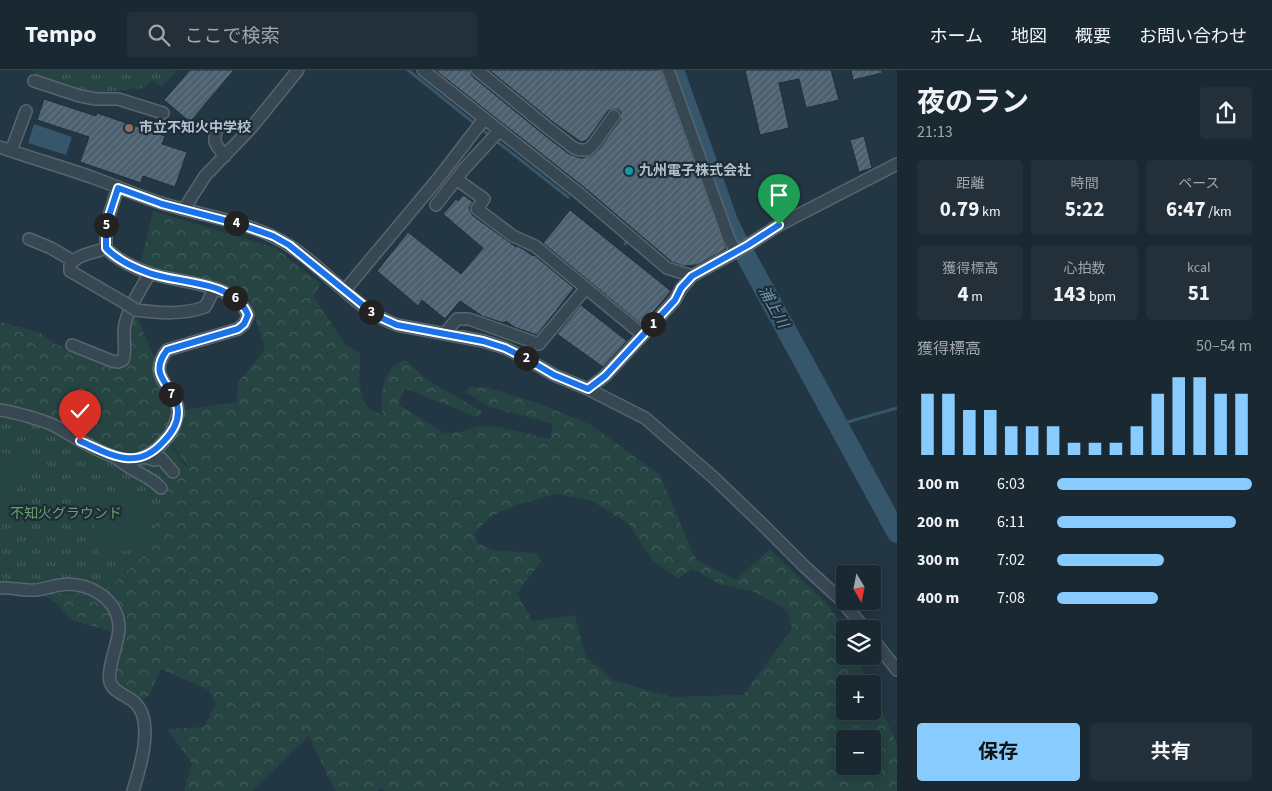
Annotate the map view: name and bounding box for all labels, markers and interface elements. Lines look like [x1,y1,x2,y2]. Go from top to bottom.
search box [127,12,477,57]
text: Tempo [25,17,97,52]
icon: search [145,21,173,49]
text: ここで検索 [185,23,280,50]
text: ホーム [930,24,983,49]
text: 地図 [1011,24,1047,49]
text: 概要 [1075,24,1111,49]
text: お問い合わせ [1139,24,1247,49]
text: 夜のラン [917,82,1029,122]
button: share [1200,87,1252,139]
place label: 市立不知火中学校 [139,118,251,138]
text: 21:13 [917,121,953,143]
marker: 市立不知火中学校 [123,122,135,134]
place label: 九州電子株式会社 [639,161,751,181]
marker: 九州電子株式会社 [623,165,635,177]
pin [758,174,800,225]
text: 距離 [956,174,984,194]
text: 時間 [1070,174,1098,194]
text: ペース [1178,174,1219,194]
icon: arrive [765,181,793,209]
text: 0.79 [940,194,979,224]
text: 5:22 [1065,194,1104,224]
text: 6:47 [1166,194,1205,224]
text: km [979,202,1001,222]
text: /km [1205,202,1232,222]
pin: 4 [224,210,248,236]
pin: 5 [94,212,118,238]
text: 4 [233,213,240,233]
text: 5 [103,215,110,235]
text: kcal [1187,258,1211,278]
text: 獲得標高 [942,259,998,279]
text: 心拍数 [1063,259,1105,279]
text: 51 [1188,278,1210,308]
text: 4 [957,279,969,309]
text: 143 [1053,279,1086,309]
water label: 浦上川 [753,282,794,334]
pin: 6 [222,286,248,310]
text: m [969,287,983,307]
text: bpm [1086,287,1116,307]
text: 6 [232,288,239,308]
pin: 3 [358,300,384,324]
text: 3 [368,302,375,322]
pin: 1 [640,312,666,336]
text: 1 [650,314,657,334]
text: 50–54 m [1196,335,1252,357]
text: 獲得標高 [917,338,981,360]
pin: 2 [514,346,538,370]
text: 2 [523,348,530,368]
pin: 7 [158,382,184,406]
text: 7 [168,384,175,404]
pin [59,390,101,441]
icon: check [66,397,94,425]
text: 100 m [917,473,959,495]
text: 6:03 [997,473,1025,495]
park label: 不知火グラウンド [10,504,122,524]
text: 200 m [917,511,959,533]
text: 6:11 [997,511,1025,533]
text: 300 m [917,549,959,571]
text: 7:02 [997,549,1025,571]
north arrow [836,565,881,610]
map controls [836,565,881,775]
text: 400 m [917,587,959,609]
text: 7:08 [997,587,1025,609]
button: layers [836,620,881,665]
button: + [836,675,881,720]
button: 保存 [917,723,1080,781]
button: 共有 [1090,723,1252,781]
button: − [836,730,881,775]

